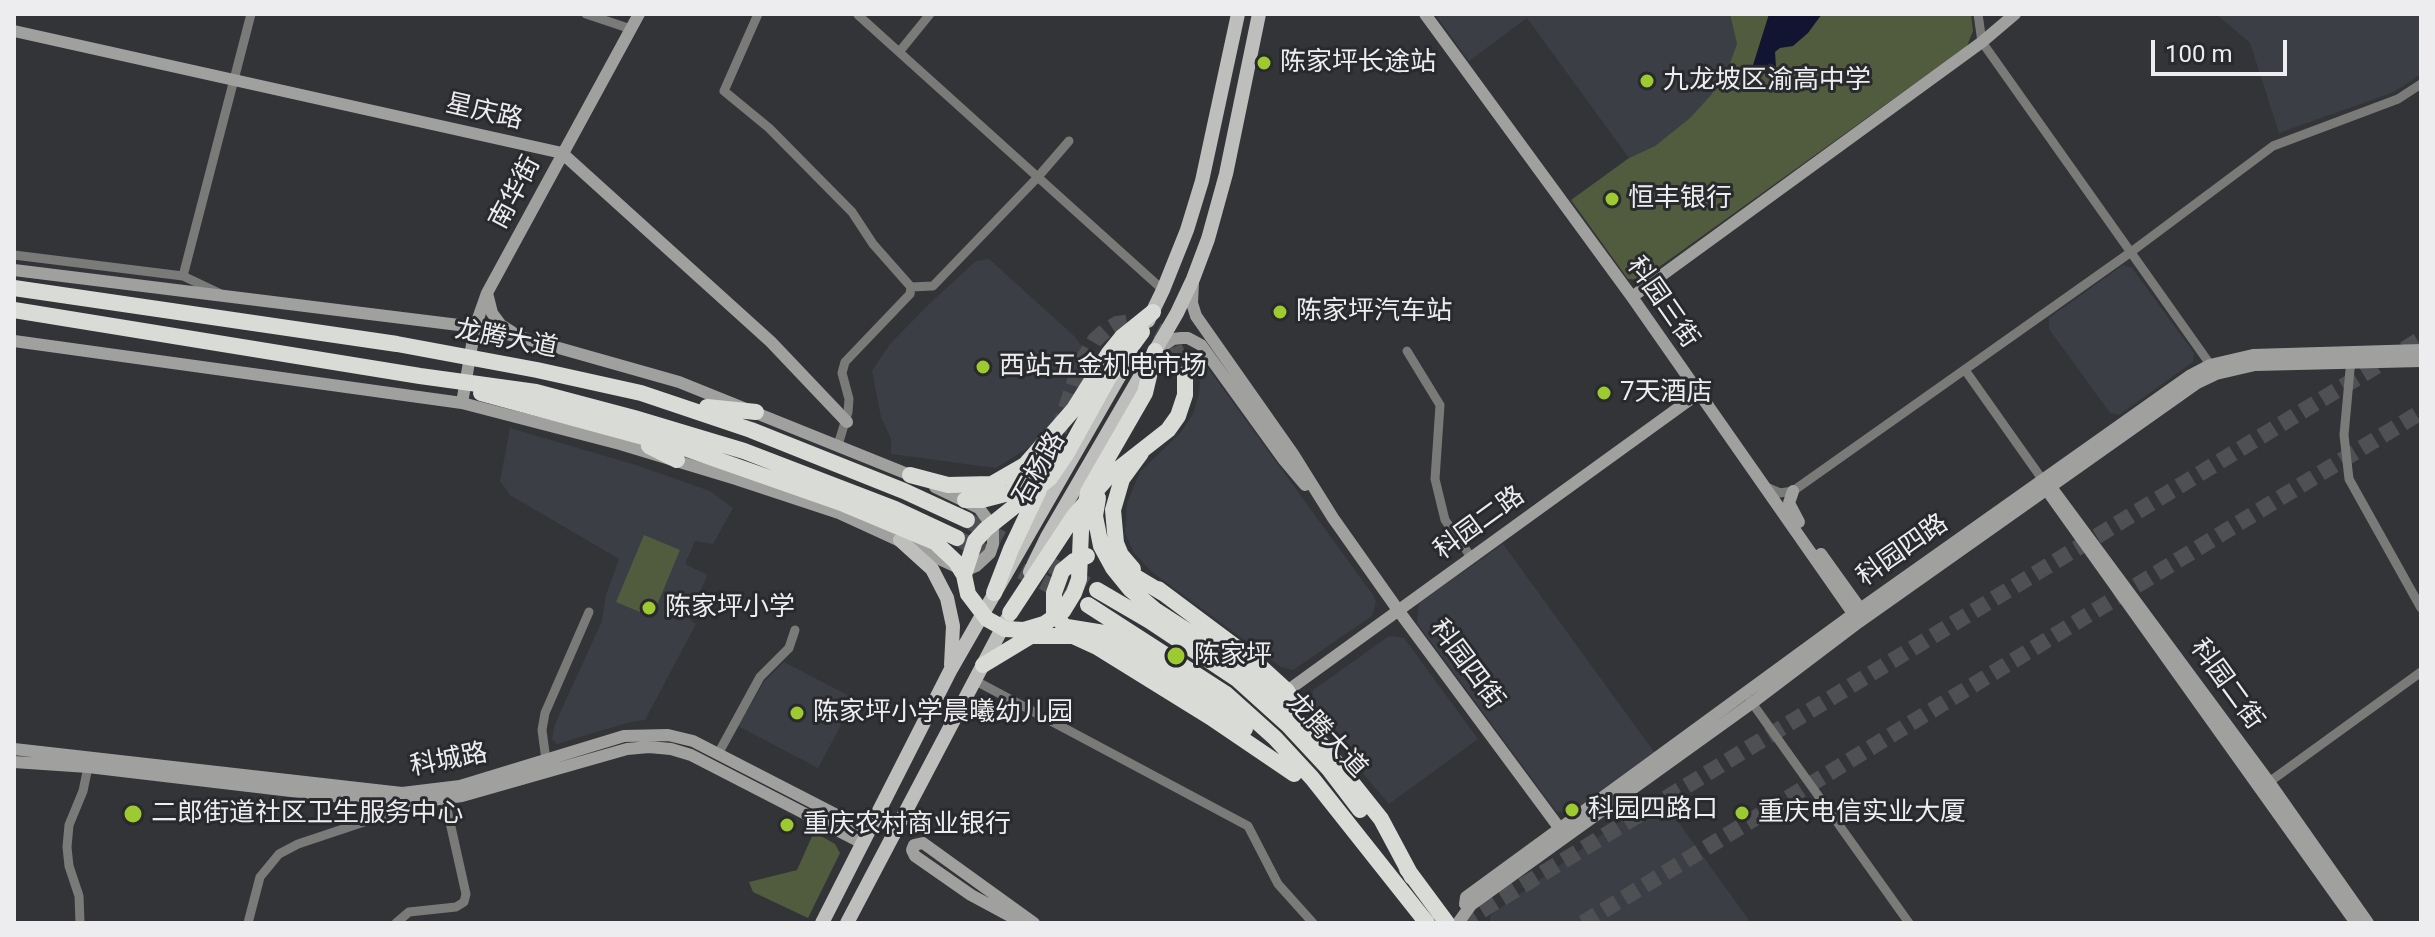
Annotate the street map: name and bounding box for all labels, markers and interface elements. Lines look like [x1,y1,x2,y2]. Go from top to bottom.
scale bar [2155,24,2291,74]
text: 100 m [2165,40,2232,68]
place label: 陈家坪长途站 [1280,47,1436,79]
marker: 陈家坪长途站 [1255,54,1273,72]
place label: 九龙坡区渝高中学 [1663,65,1871,97]
marker: 九龙坡区渝高中学 [1638,72,1656,90]
street label: 星庆路 [442,89,526,137]
street label: 南华街 [484,151,548,235]
place label: 恒丰银行 [1628,183,1732,215]
marker: 恒丰银行 [1603,190,1621,208]
street label: 科园三街 [1619,251,1705,355]
place label: 陈家坪汽车站 [1296,296,1452,328]
marker: 陈家坪汽车站 [1271,303,1289,321]
street label: 龙腾大道 [452,315,560,365]
place label: 西站五金机电市场 [999,351,1207,383]
marker: 西站五金机电市场 [974,358,992,376]
place label: 7天酒店 [1620,377,1713,409]
marker: 7天酒店 [1595,384,1613,402]
street label: 石杨路 [1007,427,1073,511]
street label: 科园二路 [1429,481,1531,567]
street label: 科园四路 [1851,508,1955,594]
place label: 陈家坪小学 [665,592,795,624]
marker: 陈家坪小学 [640,599,658,617]
street label: 科园四街 [1422,614,1510,716]
street label: 科园二街 [2183,634,2269,736]
place label: 陈家坪 [1194,640,1272,672]
marker: 陈家坪 [1165,645,1187,667]
street label: 龙腾大道 [1279,687,1373,785]
place label: 陈家坪小学晨曦幼儿园 [813,697,1073,729]
marker: 陈家坪小学晨曦幼儿园 [788,704,806,722]
street label: 科城路 [408,738,490,784]
place label: 科园四路口 [1588,794,1718,826]
place label: 重庆电信实业大厦 [1758,797,1966,829]
place label: 二郎街道社区卫生服务中心 [151,798,463,830]
marker: 科园四路口 [1563,801,1581,819]
marker: 二郎街道社区卫生服务中心 [122,803,144,825]
marker: 重庆电信实业大厦 [1733,804,1751,822]
place label: 重庆农村商业银行 [803,809,1011,841]
marker: 重庆农村商业银行 [778,816,796,834]

